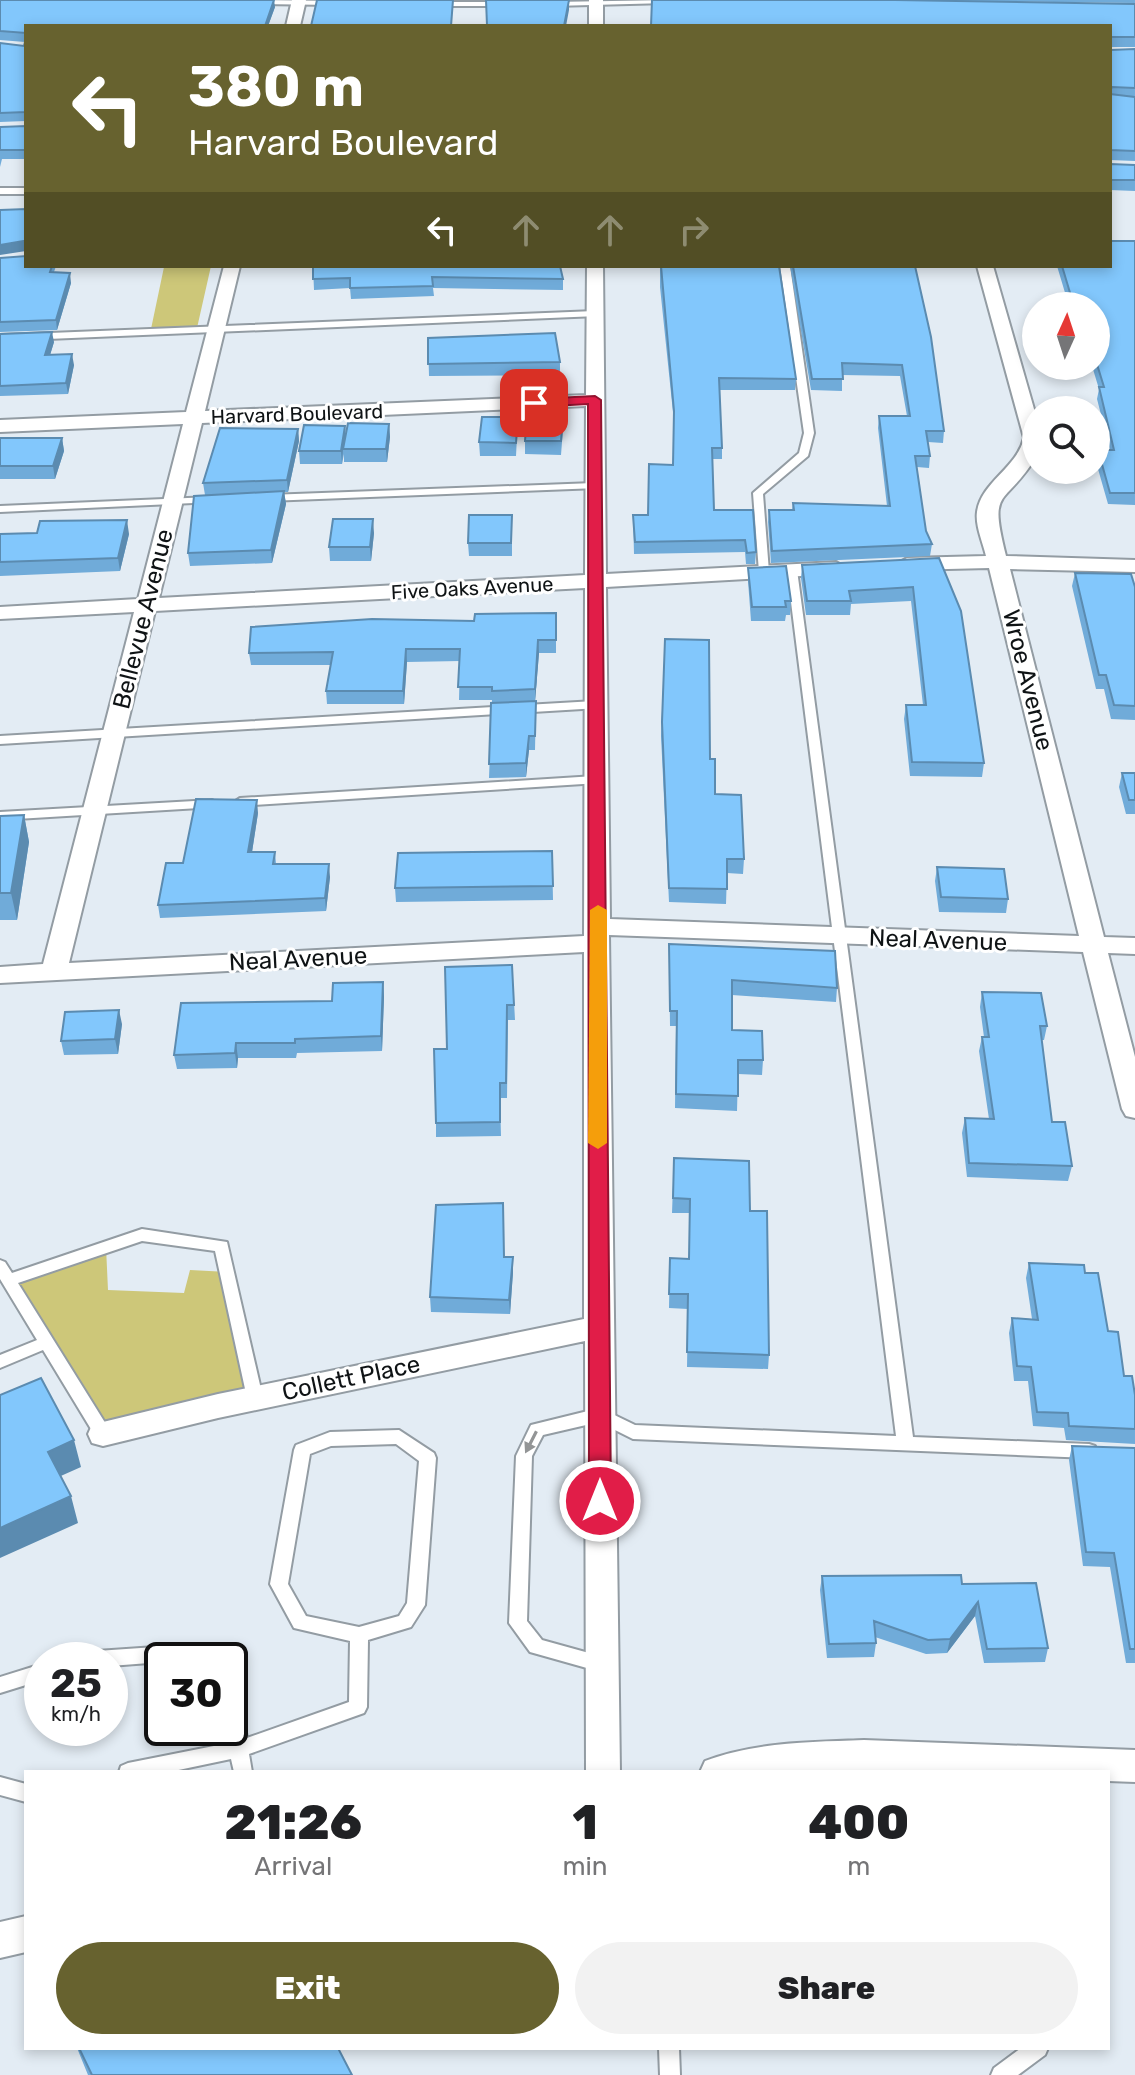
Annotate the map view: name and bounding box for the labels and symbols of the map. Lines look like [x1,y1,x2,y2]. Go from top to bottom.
north arrow [1022,292,1110,380]
pin [500,369,568,437]
street label: Harvard Boulevard [210,399,384,429]
street label: Bellevue Avenue [107,526,179,712]
street label: Five Oaks Avenue [390,572,554,604]
street label: Wroe Avenue [997,607,1059,753]
street label: Neal Avenue [868,924,1008,956]
street label: Neal Avenue [228,941,368,977]
street label: Collett Place [279,1350,423,1406]
one-way arrow [524,1431,538,1454]
position arrow [558,1459,642,1543]
speed limit sign: 30 [144,1642,248,1746]

